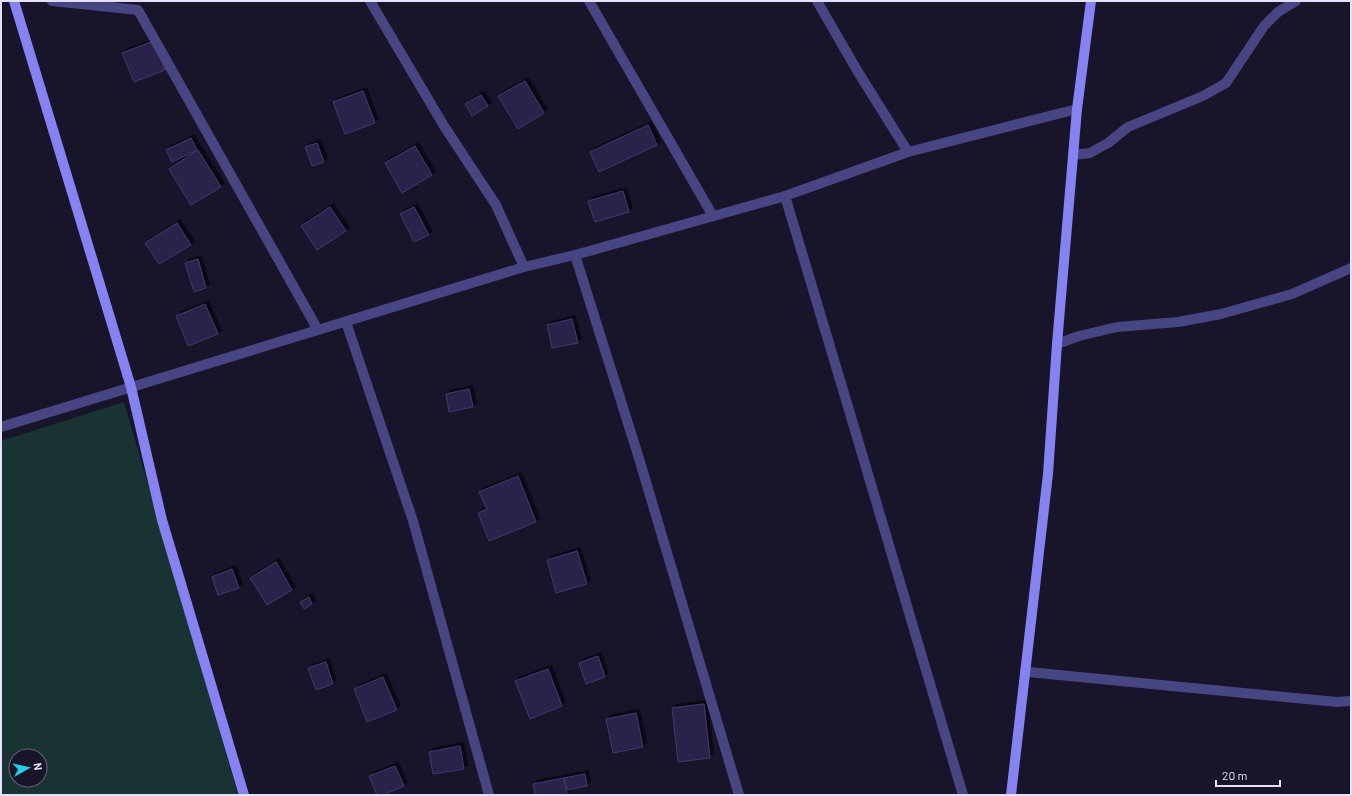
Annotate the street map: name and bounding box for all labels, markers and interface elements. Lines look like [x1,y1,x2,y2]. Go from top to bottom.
north arrow [8,748,48,788]
text: N [31,762,45,771]
scale bar [1216,762,1280,788]
text: 20 m [1222,768,1248,782]

